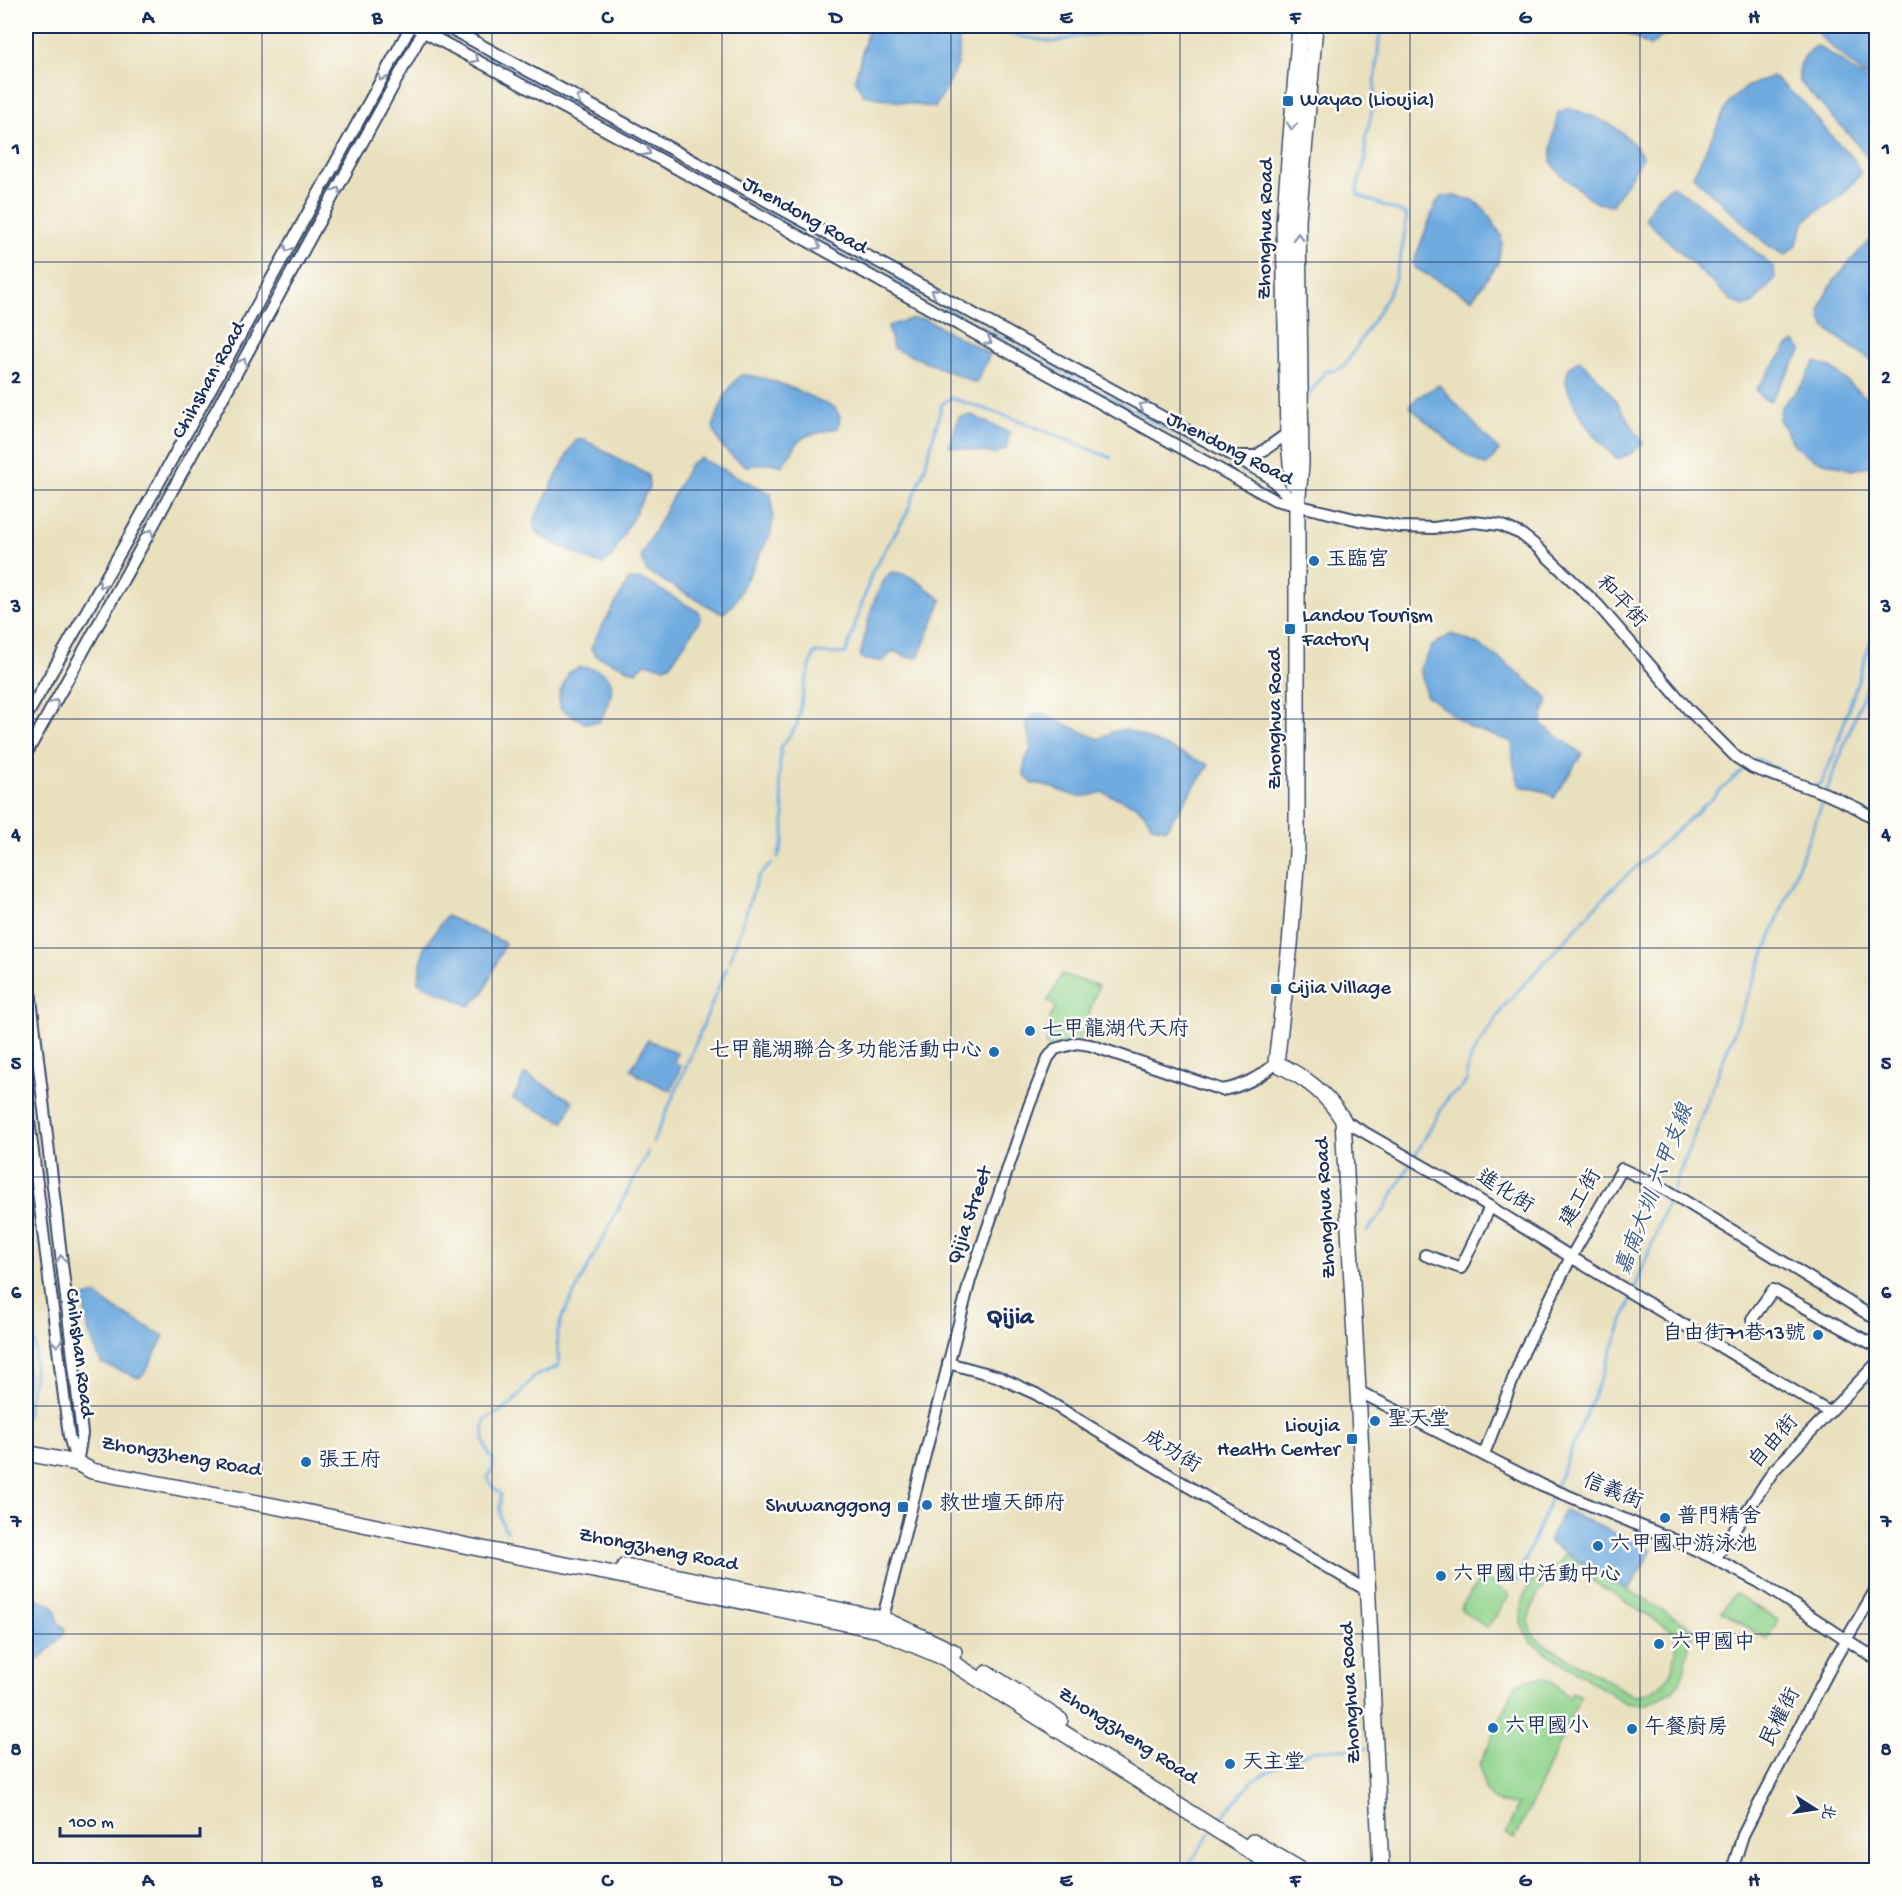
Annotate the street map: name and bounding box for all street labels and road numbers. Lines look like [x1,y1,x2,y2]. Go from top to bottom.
street label: Zhonghua Road [1253,156,1281,300]
street label: Jhendong Road [737,172,872,262]
street label: Chihshan Road [168,317,253,444]
street label: Jhendong Road [1161,407,1298,494]
street label: 和平街 [1589,571,1651,635]
street label: Zhonghua Road [1264,647,1289,790]
street label: Zhonghua Road [1311,1135,1343,1279]
street label: Qijia Street [943,1161,1000,1268]
street label: 進化街 [1471,1165,1538,1220]
street label: 建工街 [1555,1165,1609,1233]
street label: Chihshan Road [58,1287,99,1421]
street label: 自由街 [1743,1410,1805,1475]
street label: 成功街 [1138,1424,1205,1480]
street label: Zhongzheng Road [99,1432,265,1485]
street label: 信義街 [1578,1468,1647,1516]
street label: Zhongzheng Road [576,1523,741,1579]
street label: Zhonghua Road [1336,1620,1368,1764]
street label: Zhongzheng Road [1052,1682,1203,1792]
street label: 民權街 [1755,1683,1807,1752]

